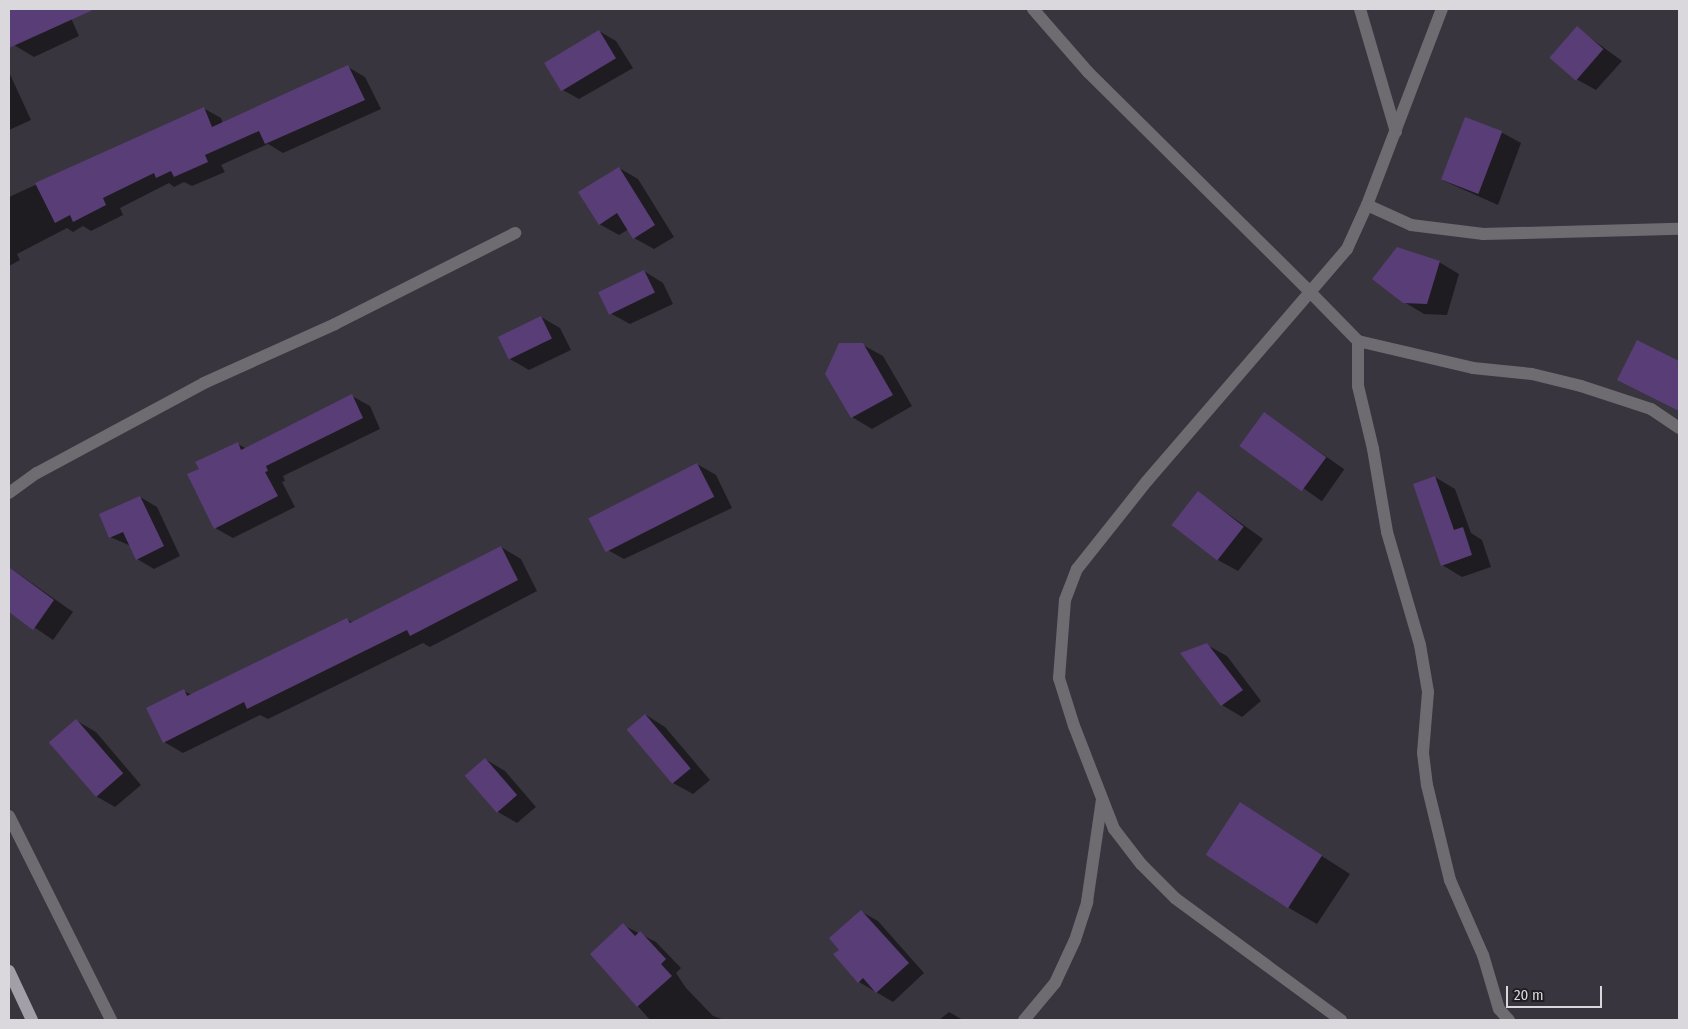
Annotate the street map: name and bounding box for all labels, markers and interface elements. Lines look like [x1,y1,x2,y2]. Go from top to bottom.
scale bar [1508,976,1604,1008]
text: 20 m [1514,986,1544,1004]

